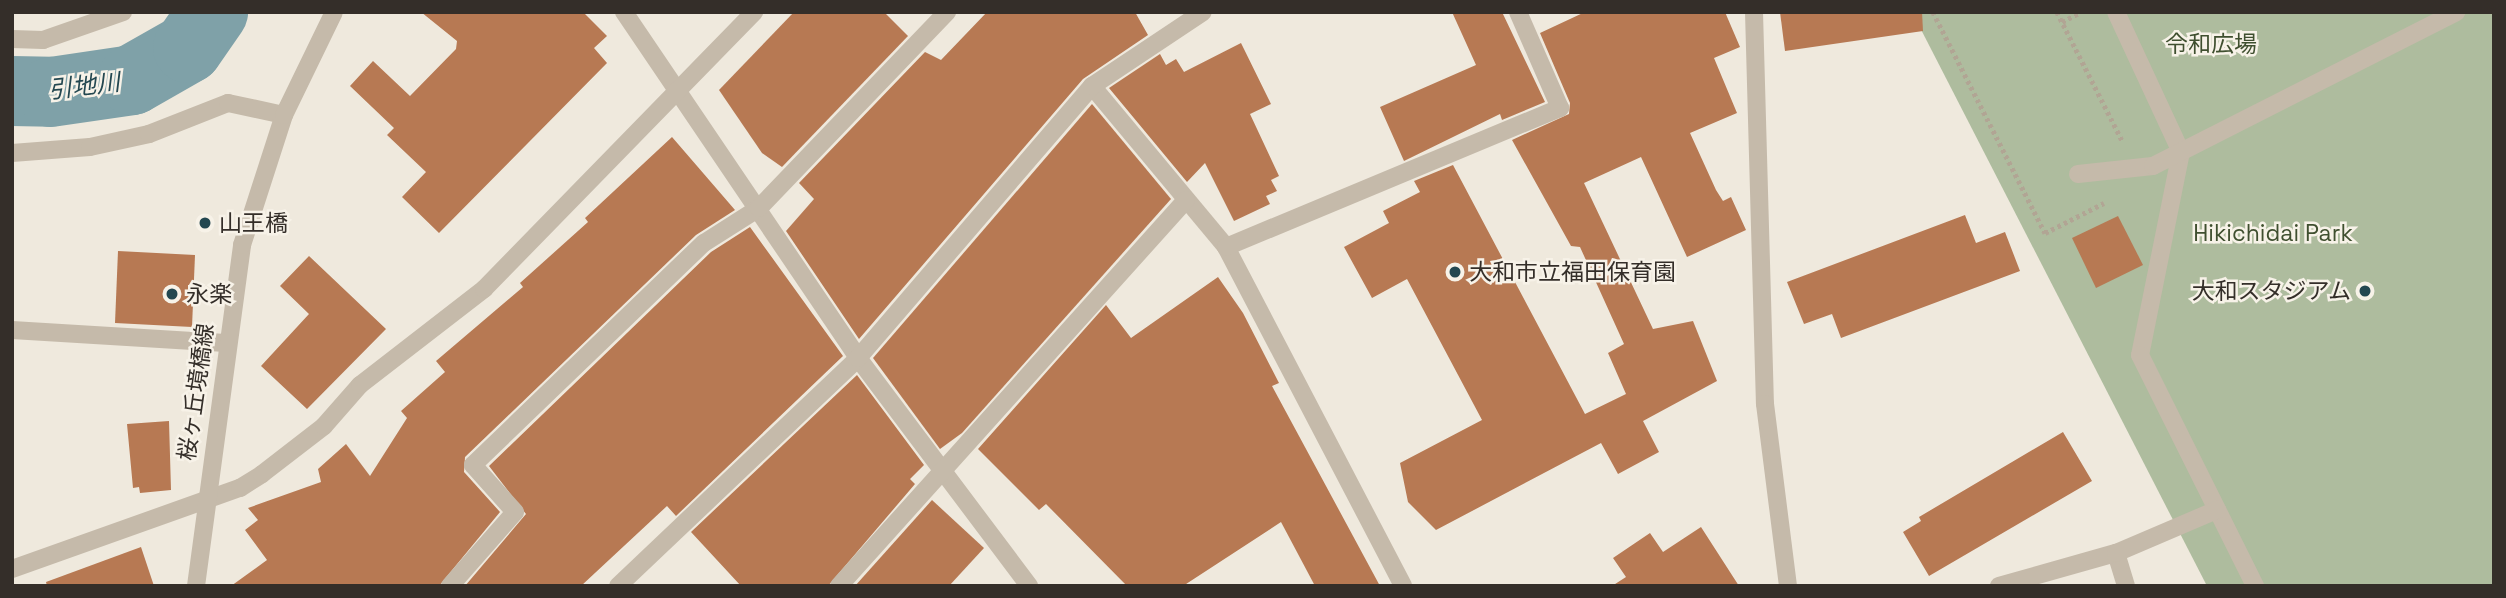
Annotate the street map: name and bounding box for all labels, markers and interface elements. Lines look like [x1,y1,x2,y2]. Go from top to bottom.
park label: 令和広場 [2165,30,2257,58]
water label: 引地川 [47,67,121,105]
place label: 山王橋 [219,209,288,237]
marker: 山王橋 [197,215,213,231]
park label: Hikichidai Park [2193,219,2353,247]
place label: 大和市立福田保育園 [1469,258,1676,286]
marker: 大和市立福田保育園 [1447,264,1463,280]
place label: 大和スタジアム [2190,277,2351,305]
place label: 永楽 [186,280,232,308]
marker: 大和スタジアム [2357,283,2373,299]
marker: 永楽 [164,286,180,302]
street label: 桜ヶ丘境橋線 [173,322,219,462]

